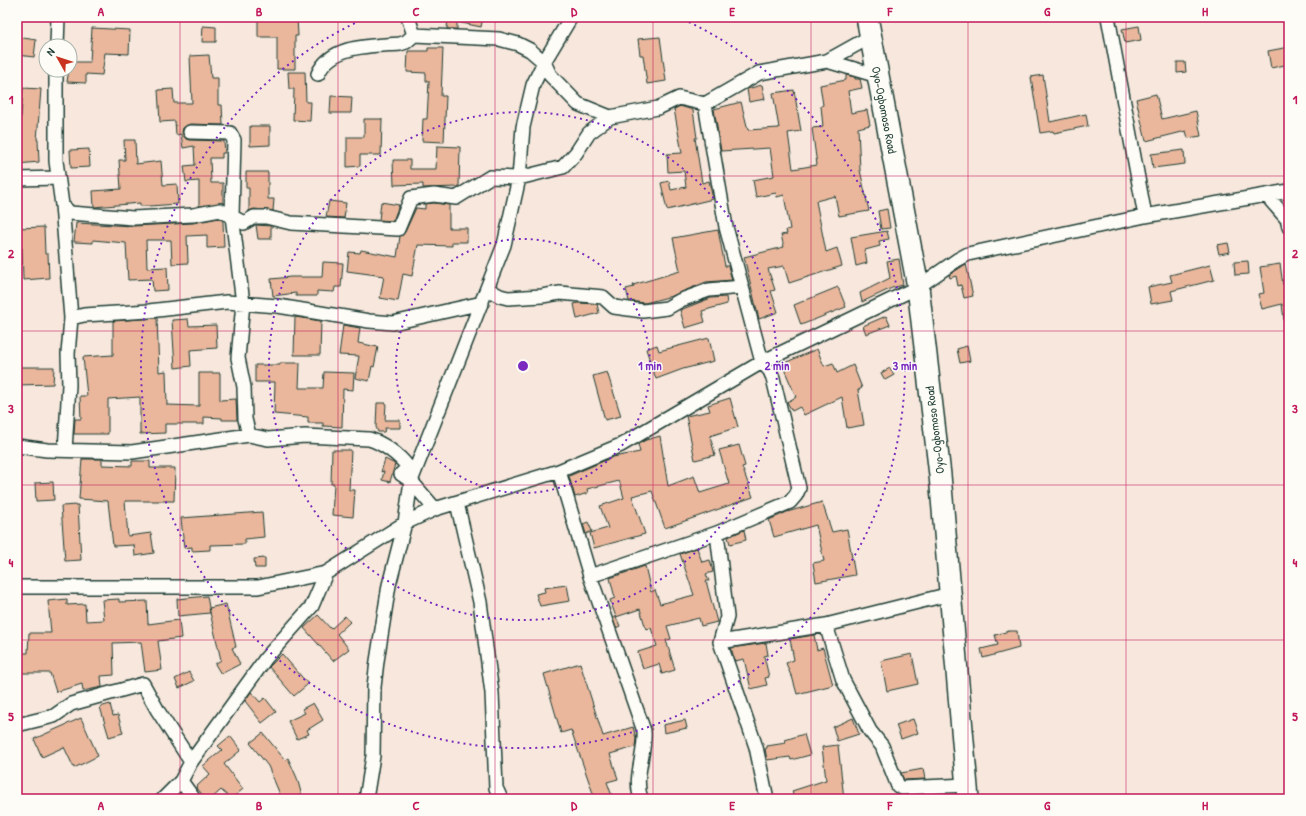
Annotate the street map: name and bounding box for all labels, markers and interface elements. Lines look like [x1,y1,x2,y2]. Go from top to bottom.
text: A [98,2,105,20]
text: B [256,2,263,20]
text: C [412,2,420,20]
text: D [571,2,578,20]
text: E [729,2,735,20]
text: F [887,2,894,20]
text: G [1044,2,1051,20]
text: H [1202,2,1208,20]
north arrow [38,38,78,78]
text: N [43,45,58,58]
street label: Oyo-Ogbomoso Road [868,65,901,155]
text: 1 [9,90,14,108]
text: 1 [1293,90,1298,108]
text: 2 [8,244,15,262]
text: 2 [1292,244,1299,262]
text: 1 min [638,357,662,374]
text: 2 min [765,357,790,374]
text: 3 min [893,357,918,374]
centre of rings [516,359,530,373]
street label: Oyo-Ogbomoso Road [921,385,948,475]
text: 3 [8,399,14,417]
text: 3 [1292,399,1298,417]
text: 4 [9,553,14,571]
text: 4 [1293,553,1298,571]
text: 5 [8,707,14,725]
text: 5 [1292,707,1298,725]
text: A [98,796,105,814]
text: B [256,796,263,814]
text: C [412,796,420,814]
text: D [571,796,578,814]
text: E [729,796,735,814]
text: F [887,796,894,814]
text: G [1044,796,1051,814]
text: H [1202,796,1208,814]

